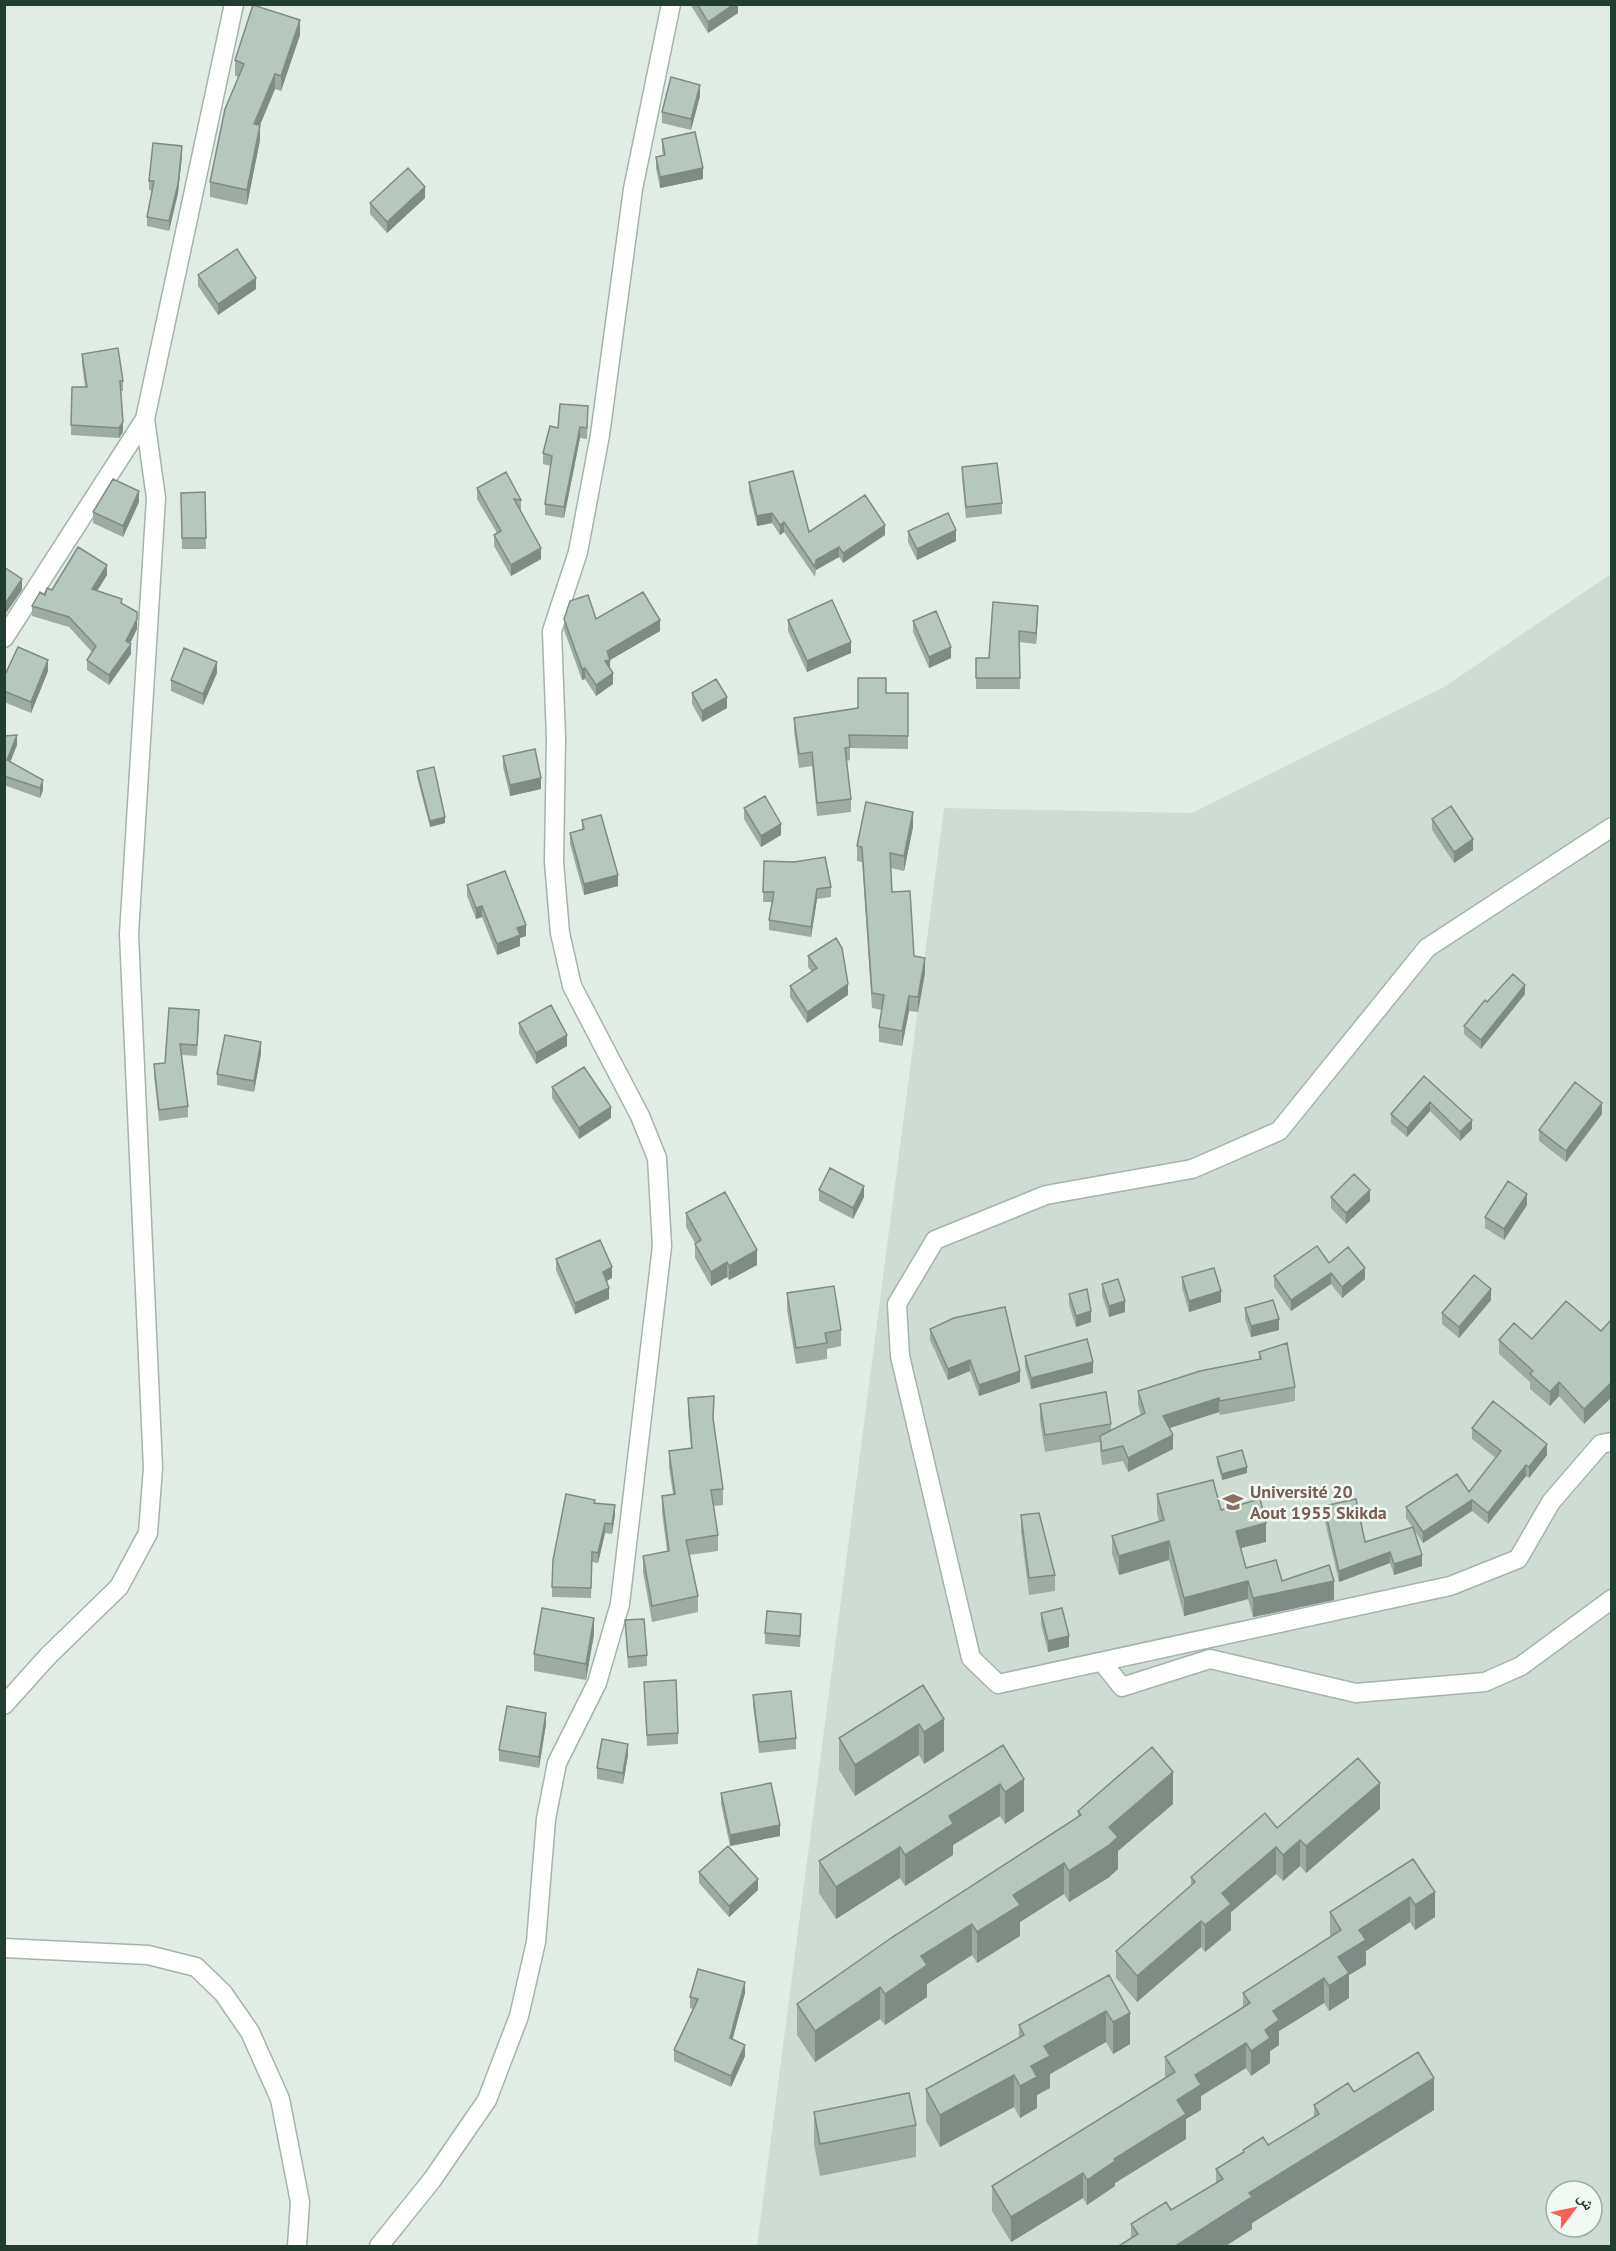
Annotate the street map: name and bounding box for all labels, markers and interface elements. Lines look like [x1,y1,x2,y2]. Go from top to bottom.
place label: Université 20 Aout 1955 Skikda [1250,1480,1387,1524]
school or university icon: Université 20 Aout 1955 Skikda [1221,1490,1245,1514]
north arrow [1544,2179,1604,2239]
text: ش [1574,2189,1600,2214]

